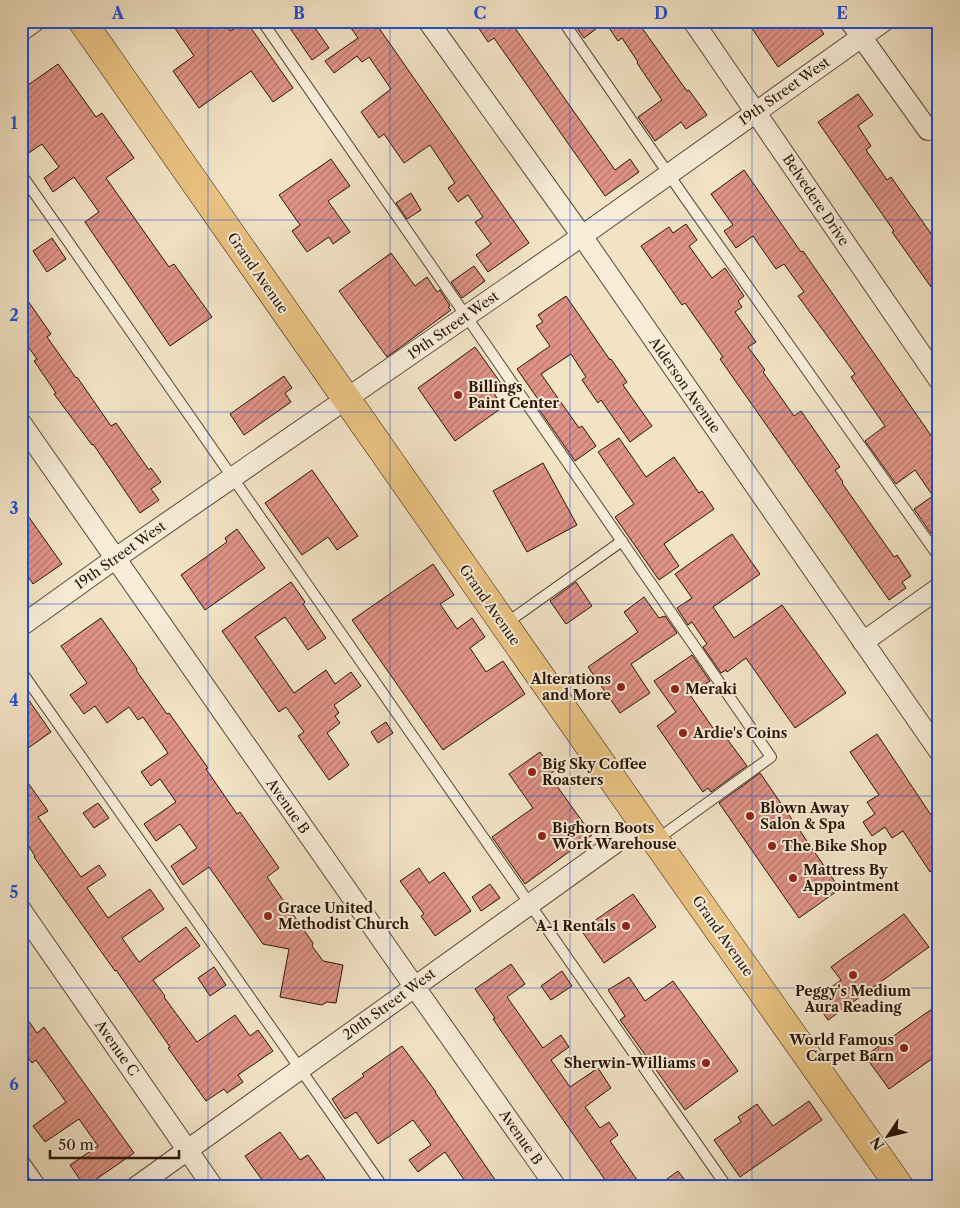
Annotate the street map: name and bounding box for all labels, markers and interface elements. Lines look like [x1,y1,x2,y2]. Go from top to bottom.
text: A [111,3,125,23]
text: B [293,3,305,23]
text: C [474,3,486,23]
text: D [654,3,668,23]
text: E [836,3,848,23]
street label: 19th Street West [735,53,833,129]
text: 1 [10,113,18,133]
street label: Belvedere Drive [779,151,853,249]
street label: Grand Avenue [223,229,293,317]
street label: 19th Street West [404,287,502,363]
text: 2 [9,305,19,325]
street label: Alderson Avenue [645,333,725,437]
place label: Billings Paint Center [468,378,559,412]
marker: Billings Paint Center [452,389,464,401]
text: 3 [9,498,19,518]
street label: 19th Street West [71,517,169,593]
street label: Grand Avenue [455,561,525,649]
place label: Alterations and More [530,670,611,704]
place label: Meraki [685,680,737,698]
marker: Alterations and More [615,681,627,693]
marker: Meraki [669,683,681,695]
text: 4 [9,690,19,710]
place label: Ardie's Coins [692,724,787,742]
marker: Ardie's Coins [677,727,689,739]
place label: Big Sky Coffee Roasters [542,755,647,789]
marker: Big Sky Coffee Roasters [526,766,538,778]
street label: Avenue B [262,774,314,837]
place label: Blown Away Salon & Spa [760,799,849,833]
marker: Blown Away Salon & Spa [744,810,756,822]
place label: Bighorn Boots Work Warehouse [551,819,677,853]
marker: Bighorn Boots Work Warehouse [536,830,548,842]
place label: The Bike Shop [782,837,887,855]
marker: The Bike Shop [766,840,778,852]
place label: Mattress By Appointment [802,861,900,895]
marker: Mattress By Appointment [787,872,799,884]
text: 5 [10,882,19,902]
street label: Grand Avenue [688,892,758,980]
place label: Grace United Methodist Church [278,899,409,933]
marker: Grace United Methodist Church [262,910,274,922]
place label: A-1 Rentals [535,917,616,935]
marker: A-1 Rentals [620,920,632,932]
street label: 20th Street West [339,964,439,1044]
marker: Peggy's Medium Aura Reading [847,969,859,981]
place label: Peggy's Medium Aura Reading [795,982,911,1016]
street label: Avenue C [91,1016,143,1079]
place label: World Famous Carpet Barn [788,1031,894,1065]
marker: World Famous Carpet Barn [898,1042,910,1054]
place label: Sherwin-Williams [564,1054,696,1072]
marker: Sherwin-Williams [700,1057,712,1069]
text: 6 [9,1074,19,1094]
street label: Avenue B [495,1105,547,1168]
north arrow [862,1110,912,1160]
scale bar [50,1128,179,1160]
text: N [866,1133,888,1154]
text: 50 m [58,1135,94,1154]

